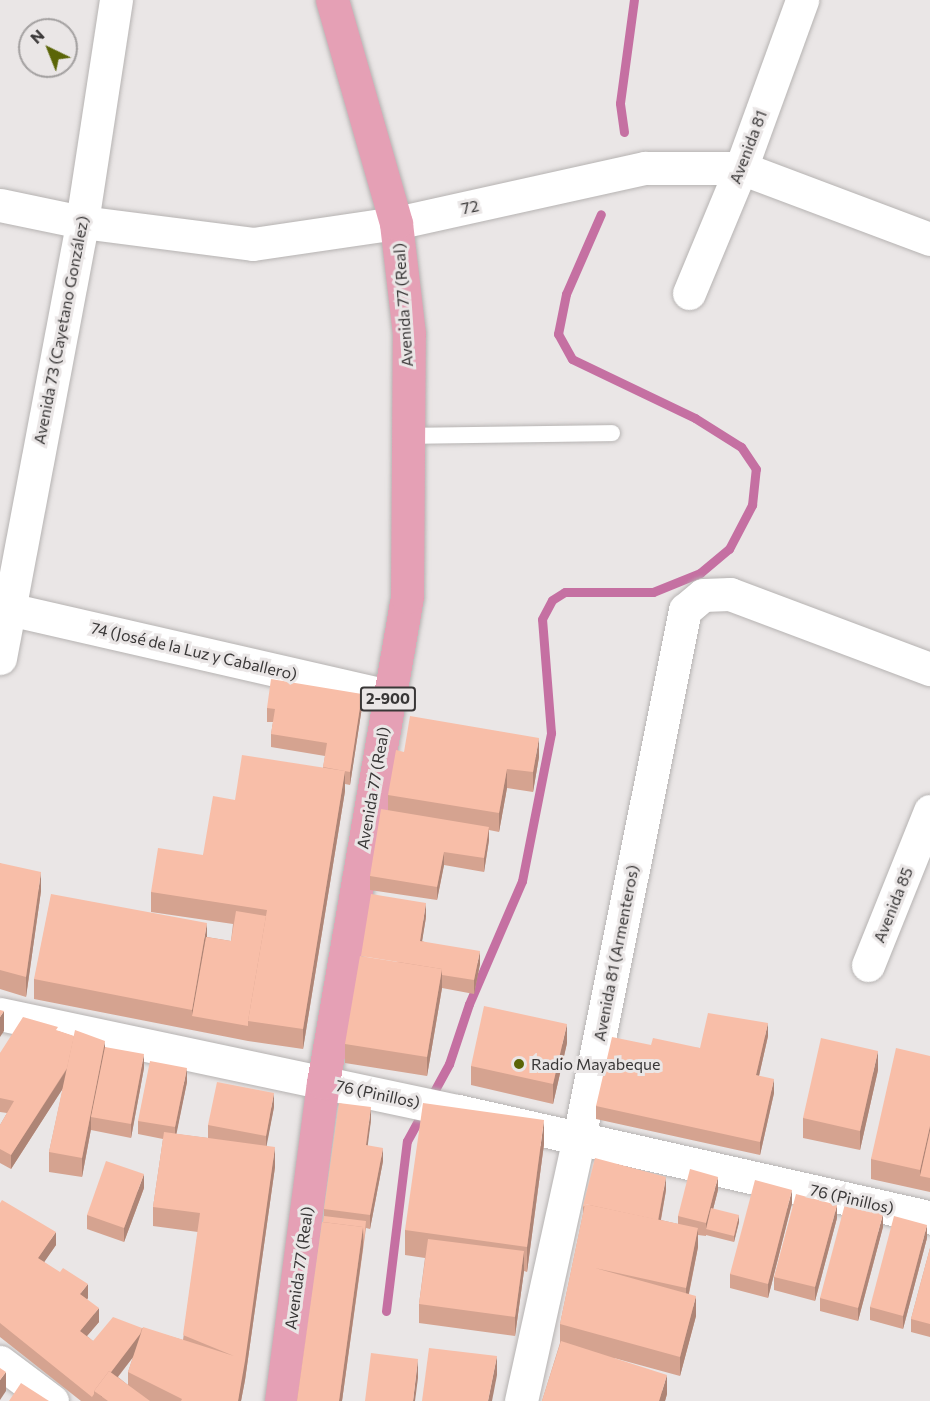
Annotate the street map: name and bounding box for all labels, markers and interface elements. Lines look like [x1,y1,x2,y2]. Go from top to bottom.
north arrow [18,18,78,78]
text: N [26,25,48,47]
street label: Avenida 81 [725,107,771,187]
street label: 72 [460,196,480,218]
street label: Avenida 73 (Cayetano González) [29,214,93,446]
street label: Avenida 77 (Real) [389,242,417,368]
street label: 74 (José de la Luz y Caballero) [89,618,299,684]
road number: 2-900 [360,687,416,711]
street label: Avenida 77 (Real) [353,725,393,851]
street label: Avenida 81 (Armenteros) [589,863,643,1043]
street label: Avenida 85 [869,864,917,946]
place label: Radio Mayabeque [531,1054,660,1074]
marker: Radio Mayabeque [512,1057,526,1071]
street label: 76 (Pinillos) [334,1076,422,1112]
street label: 76 (Pinillos) [808,1180,896,1218]
street label: Avenida 77 (Real) [281,1205,317,1331]

